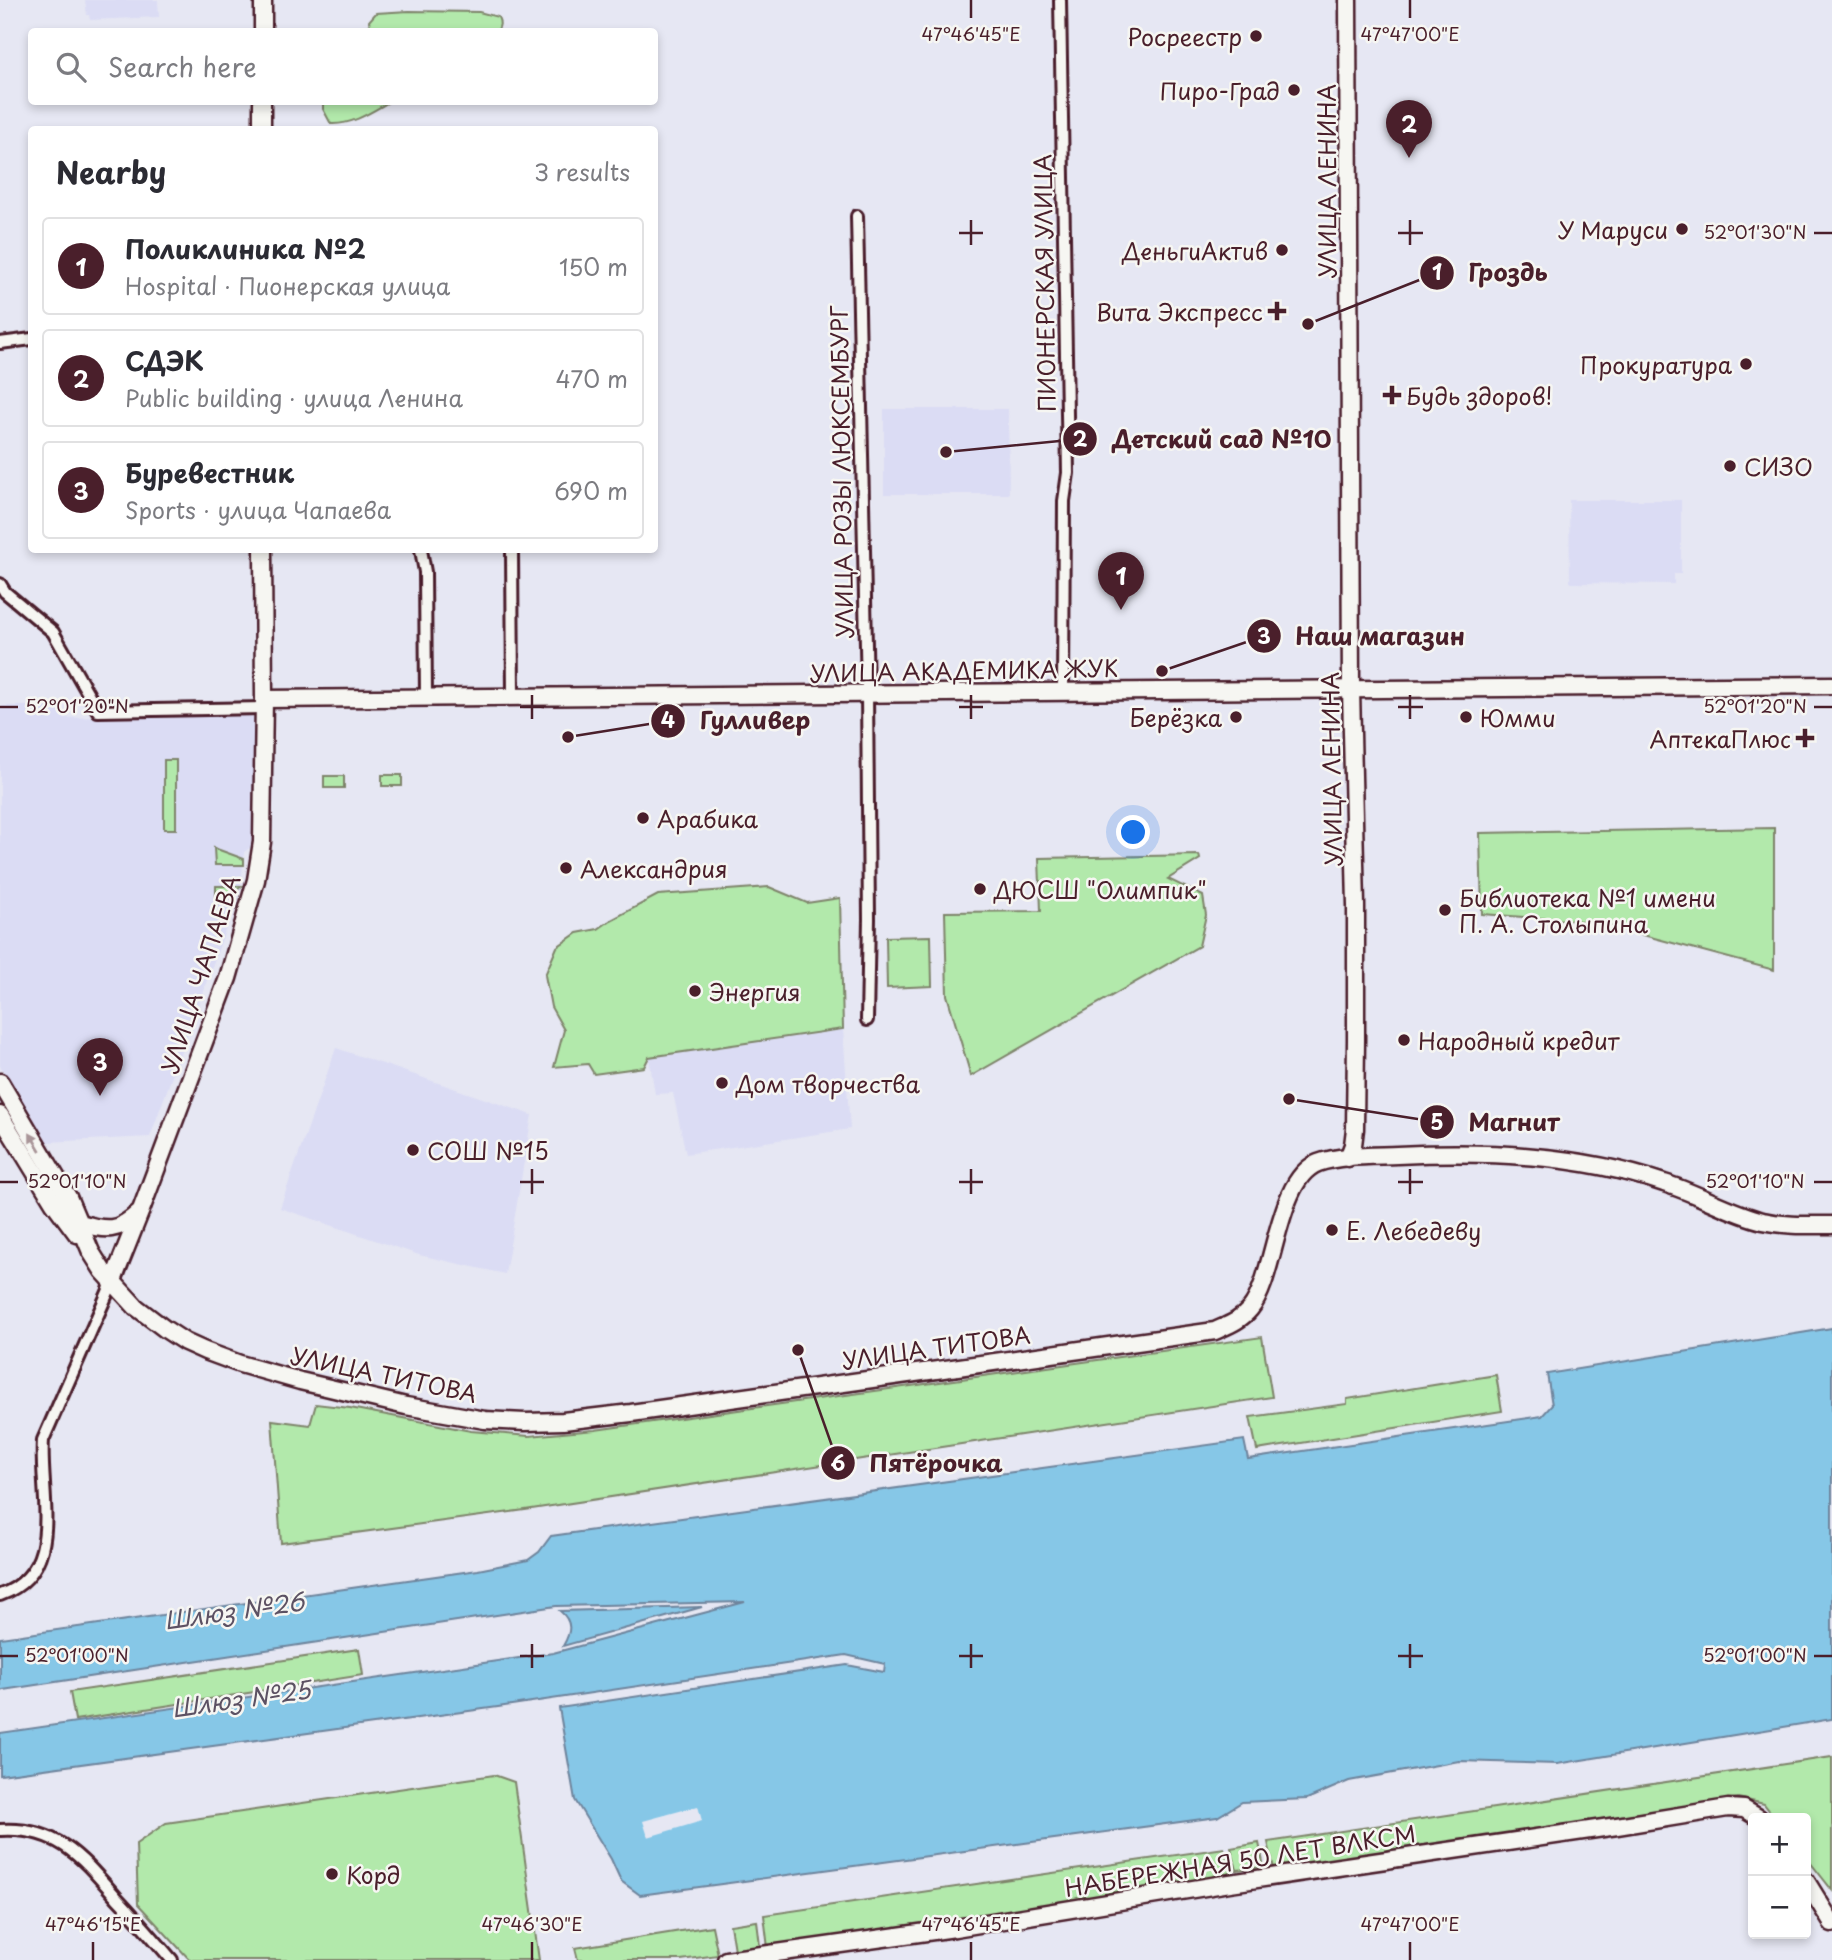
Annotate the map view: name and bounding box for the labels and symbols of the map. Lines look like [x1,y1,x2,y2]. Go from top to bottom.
place label: Росреестр [1127,19,1242,54]
text: 47°46'45"E [922,20,1020,47]
text: 47°47'00"E [1360,20,1460,47]
marker: Росреестр [1248,28,1264,44]
place label: Пиро-Град [1160,73,1280,108]
marker: Пиро-Град [1286,82,1302,98]
street label: УЛИЦА ЛЕНИНА [1309,84,1344,278]
pin: 2 [1386,100,1432,158]
street label: ПИОНЕРСКАЯ УЛИЦА [1024,154,1064,412]
place label: У Маруси [1558,212,1668,247]
text: 52°01'30"N [1704,218,1806,245]
marker: У Маруси [1674,221,1690,237]
place label: ДеньгиАктив [1121,233,1268,268]
marker: ДеньгиАктив [1274,242,1290,258]
callout: Гроздь [1420,251,1562,296]
text: Гроздь [1468,253,1548,289]
text: 1 [1432,255,1442,287]
place label: Вита Экспресс [1096,294,1263,329]
marker: Вита Экспресс [1269,303,1285,319]
street label: УЛИЦА РОЗЫ ЛЮКСЕМБУРГ [821,305,861,639]
place label: Прокуратура [1580,347,1733,382]
marker: Прокуратура [1738,356,1754,372]
place label: Будь здоров! [1406,378,1552,413]
marker: Будь здоров! [1384,387,1400,403]
callout: Детский сад №10 [1063,417,1346,462]
text: Детский сад №10 [1111,420,1332,456]
text: 2 [1073,422,1088,454]
place label: СИЗО [1744,449,1813,484]
marker: СИЗО [1722,458,1738,474]
pin: 1 [1098,552,1144,610]
callout: Наш магазин [1247,614,1479,659]
text: Наш магазин [1295,617,1465,653]
text: 3 [1257,619,1271,651]
street label: УЛИЦА АКАДЕМИКА ЖУК [809,650,1119,690]
street label: УЛИЦА ЛЕНИНА [1312,672,1350,866]
text: 52°01'20"N [25,692,129,719]
text: 52°01'20"N [1703,692,1807,719]
callout: Гулливер [651,699,824,744]
place label: Берёзка [1130,700,1223,735]
place label: Юмми [1480,700,1556,735]
text: Гулливер [700,701,810,737]
text: 4 [661,703,675,735]
marker: Берёзка [1228,709,1244,725]
marker: Юмми [1458,709,1474,725]
place label: АптекаПлюс [1650,721,1791,756]
marker: АптекаПлюс [1797,730,1813,746]
place label: Арабика [657,801,759,836]
marker: Арабика [635,810,651,826]
your location [1116,815,1150,849]
place label: Александрия [580,851,728,886]
marker: Александрия [558,860,574,876]
street label: УЛИЦА ЧАПАЕВА [151,870,249,1078]
place label: ДЮСШ "Олимпик" [993,872,1207,907]
place label: Библиотека №1 имени П. А. Столыпина [1459,880,1716,941]
marker: ДЮСШ "Олимпик" [972,881,988,897]
marker: Библиотека №1 имени П. А. Столыпина [1437,902,1453,918]
place label: Энергия [709,974,801,1009]
marker: Энергия [687,983,703,999]
place label: Народный кредит [1418,1023,1621,1058]
marker: Народный кредит [1396,1032,1412,1048]
pin: 3 [77,1038,123,1096]
place label: Дом творчества [735,1066,920,1101]
marker: Дом творчества [714,1075,730,1091]
callout: Магнит [1419,1100,1574,1145]
text: Магнит [1468,1103,1561,1139]
text: 5 [1430,1105,1444,1137]
one-way arrow [29,1133,42,1152]
place label: СОШ №15 [427,1133,549,1168]
marker: СОШ №15 [405,1142,421,1158]
text: 52°01'10"N [27,1167,127,1194]
text: 52°01'10"N [1705,1167,1805,1194]
place label: Е. Лебедеву [1346,1213,1481,1248]
marker: Е. Лебедеву [1324,1222,1340,1238]
street label: УЛИЦА ТИТОВА [840,1316,1032,1378]
street label: УЛИЦА ТИТОВА [287,1337,481,1411]
callout: Пятёрочка [821,1441,1017,1486]
text: Пятёрочка [869,1444,1003,1480]
text: 6 [831,1446,846,1478]
water label: Шлюз №26 [162,1582,308,1638]
text: 52°01'00"N [25,1641,129,1668]
text: 52°01'00"N [1703,1641,1807,1668]
water label: Шлюз №25 [169,1670,315,1726]
street label: НАБЕРЕЖНАЯ 50 ЛЕТ ВЛКСМ [1062,1815,1418,1905]
place label: Корд [346,1857,400,1892]
marker: Корд [324,1866,340,1882]
text: 47°46'15"E [45,1910,141,1937]
text: 47°46'30"E [481,1910,583,1937]
text: 47°46'45"E [922,1910,1020,1937]
text: 47°47'00"E [1360,1910,1460,1937]

